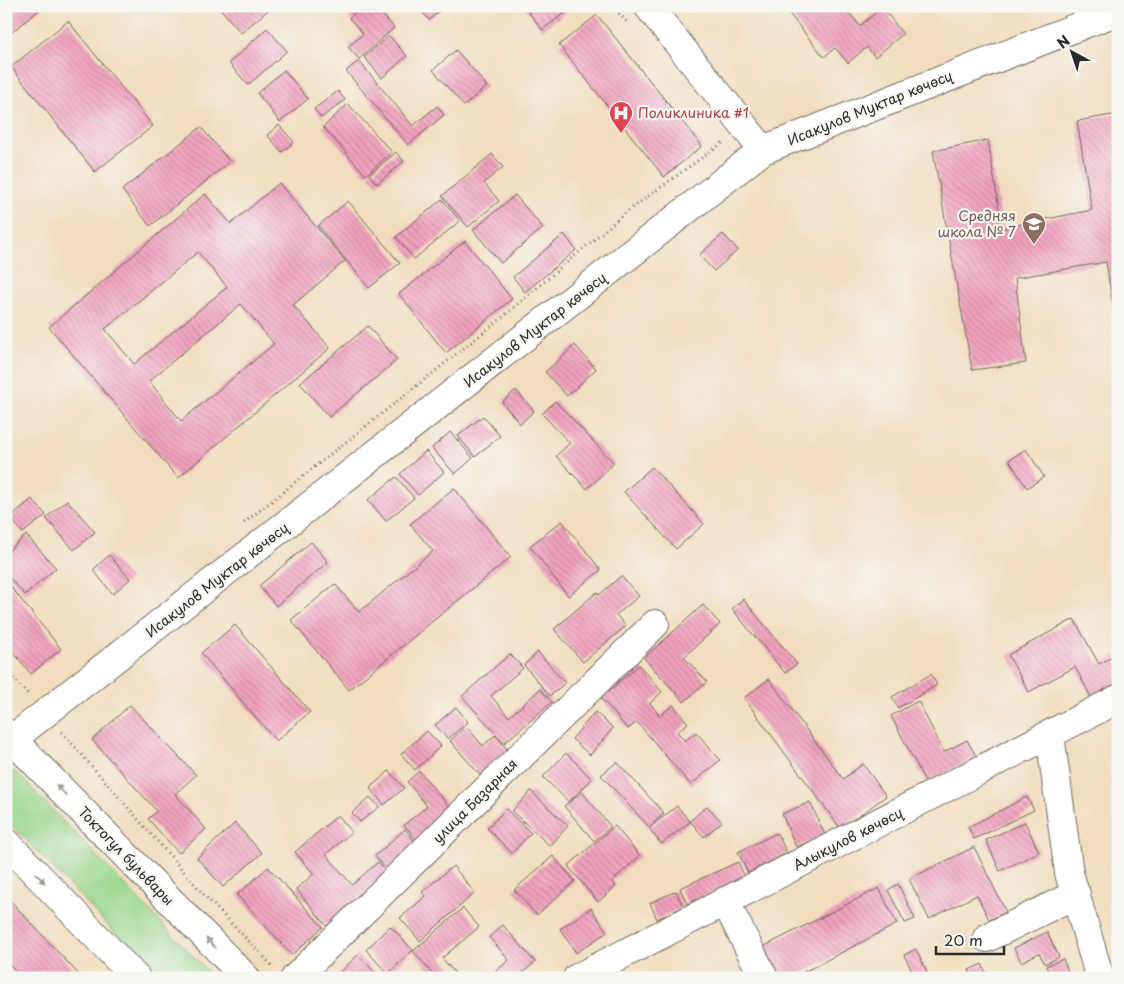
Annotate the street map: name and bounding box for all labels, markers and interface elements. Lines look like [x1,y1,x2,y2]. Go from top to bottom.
north arrow [1046,28,1096,78]
text: N [1052,30,1074,53]
street label: Исакулов Муктар көчөсү [784,64,956,150]
hospital icon: Поликлиника #1 [608,100,634,134]
place label: Поликлиника #1 [638,102,749,123]
place label: Средняя школа № 7 [937,205,1016,242]
school or university icon: Средняя школа № 7 [1021,211,1047,245]
street label: Исакулов Муктар көчөсү [459,266,611,392]
street label: Исакулов Муктар көчөсү [141,516,293,642]
street label: улица Базарная [427,753,522,848]
one-way arrow [55,784,67,796]
street label: Алыкулов көчөсү [789,801,907,875]
street label: Токтогул бульвары [74,802,179,910]
one-way arrow [34,871,46,883]
scale bar [936,924,1004,956]
text: 20 m [944,928,983,951]
one-way arrow [206,937,218,949]

